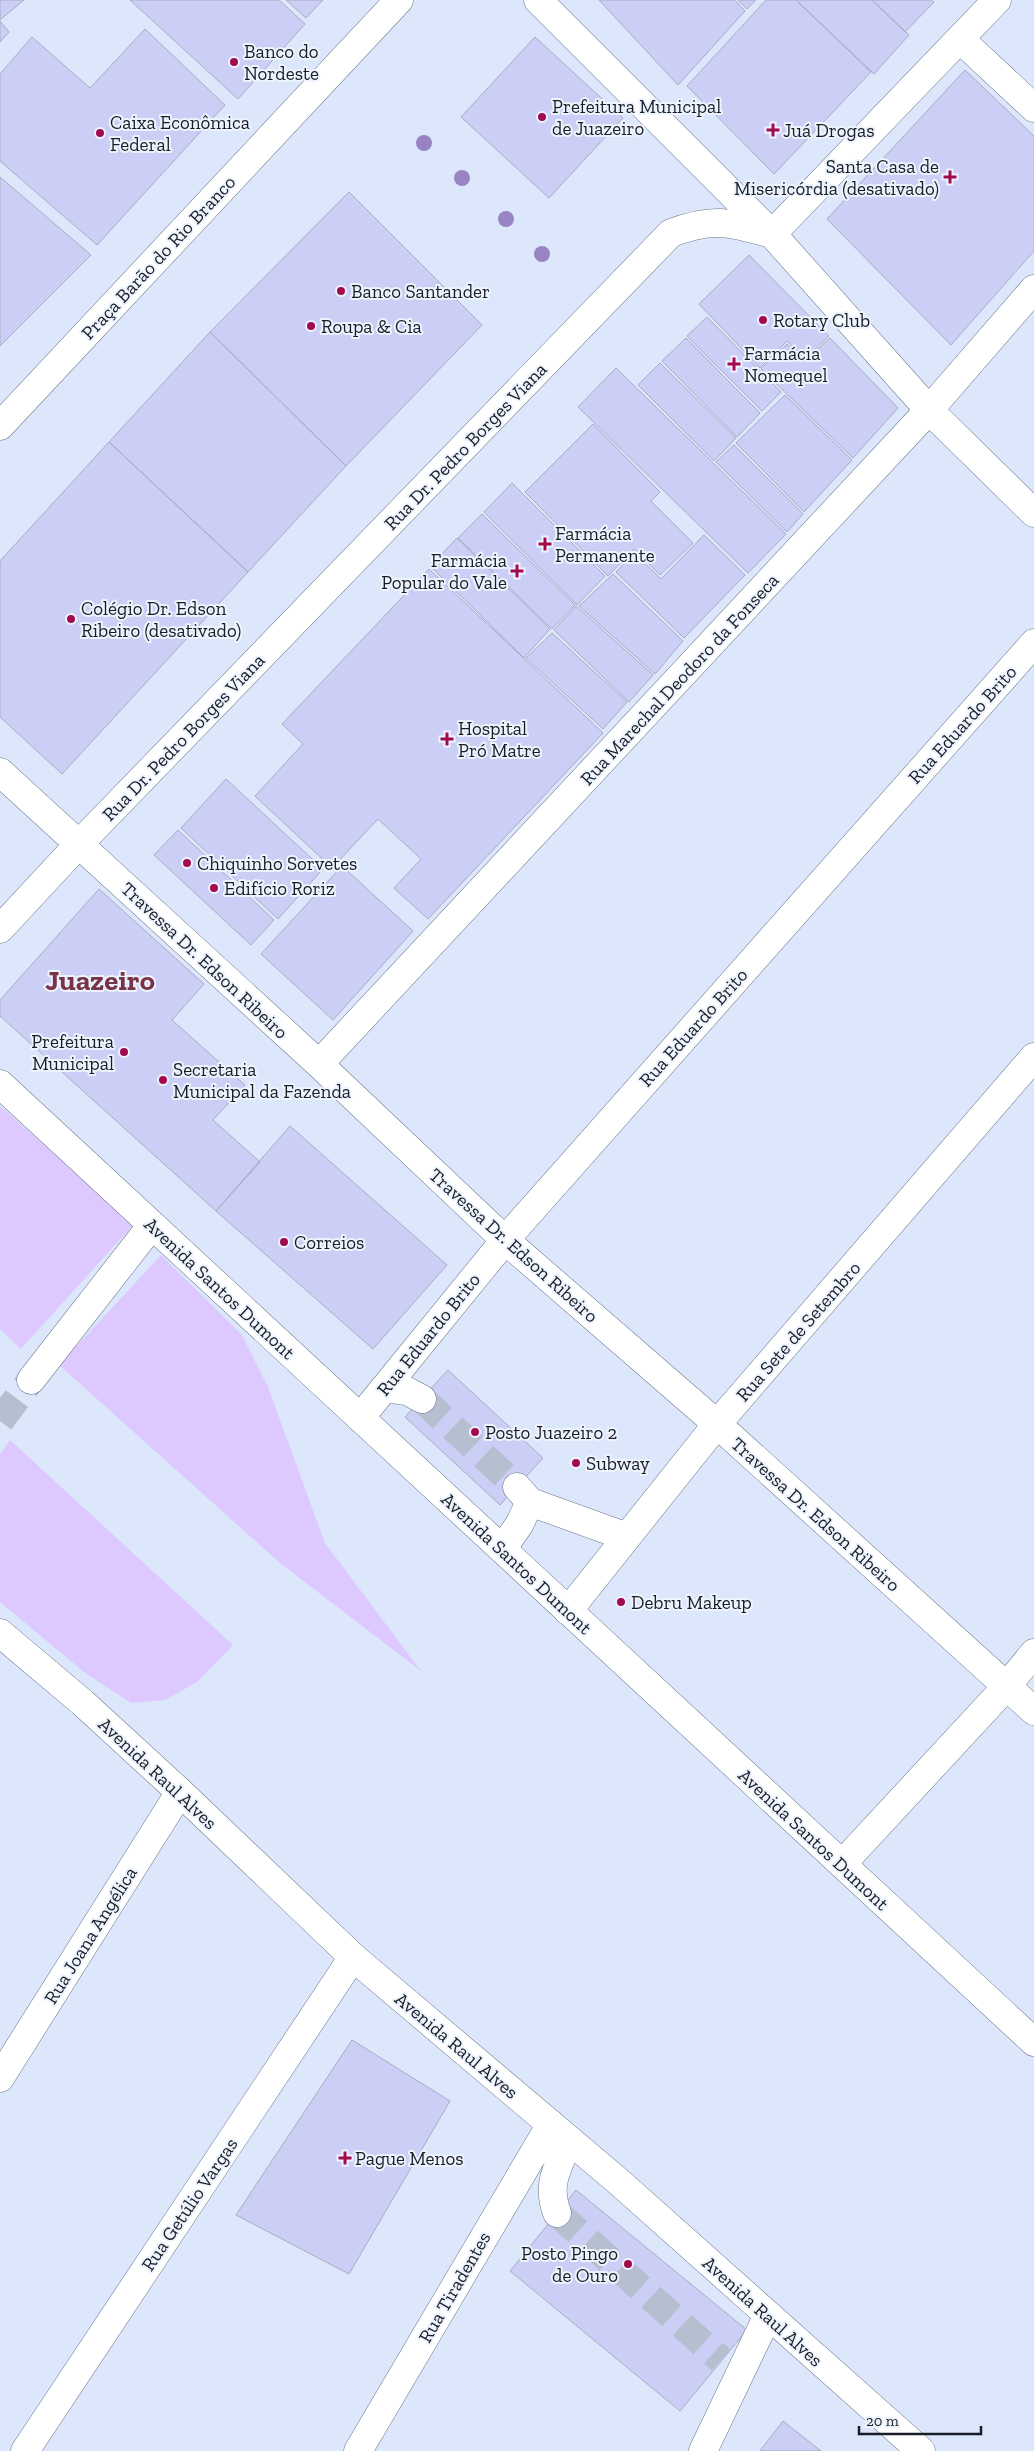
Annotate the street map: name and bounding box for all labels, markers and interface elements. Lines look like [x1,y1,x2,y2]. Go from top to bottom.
place label: Banco do Nordeste [244,40,319,85]
marker: Banco do Nordeste [228,56,240,68]
place label: Prefeitura Municipal de Juazeiro [552,95,721,140]
place label: Caixa Econômica Federal [110,111,250,156]
marker: Prefeitura Municipal de Juazeiro [536,111,548,123]
place label: Juá Drogas [783,119,874,142]
marker: Juá Drogas [767,124,779,136]
marker: Caixa Econômica Federal [94,127,106,139]
place label: Santa Casa de Misericórdia (desativado) [734,155,939,200]
street label: Praça Barão do Rio Branco [76,170,241,344]
marker: Santa Casa de Misericórdia (desativado) [943,170,957,184]
place label: Banco Santander [351,280,490,303]
marker: Banco Santander [335,285,347,297]
place label: Rotary Club [773,309,870,332]
marker: Rotary Club [757,314,769,326]
place label: Roupa & Cia [321,315,422,338]
marker: Roupa & Cia [305,320,317,332]
place label: Farmácia Nomequel [744,342,827,387]
street label: Rua Dr. Pedro Borges Viana [379,358,551,535]
marker: Farmácia Nomequel [728,358,740,370]
place label: Farmácia Permanente [555,522,655,567]
marker: Farmácia Permanente [539,538,551,550]
place label: Farmácia Popular do Vale [381,549,507,594]
marker: Farmácia Popular do Vale [511,565,523,577]
street label: Rua Marechal Deodoro da Fonseca [575,569,784,790]
place label: Colégio Dr. Edson Ribeiro (desativado) [81,597,241,642]
marker: Colégio Dr. Edson Ribeiro (desativado) [65,613,77,625]
street label: Rua Dr. Pedro Borges Viana [97,649,269,826]
street label: Rua Eduardo Brito [903,660,1022,788]
place label: Hospital Pró Matre [458,717,541,762]
marker: Hospital Pró Matre [440,732,454,746]
place label: Chiquinho Sorvetes [197,852,357,875]
marker: Chiquinho Sorvetes [181,857,193,869]
street label: Travessa Dr. Edson Ribeiro [116,877,293,1044]
place label: Edifício Roriz [224,877,335,900]
marker: Edifício Roriz [208,882,220,894]
district label: Juazeiro [45,963,155,997]
street label: Rua Eduardo Brito [634,963,753,1091]
place label: Prefeitura Municipal [31,1030,114,1075]
marker: Prefeitura Municipal [118,1046,130,1058]
place label: Secretaria Municipal da Fazenda [173,1058,351,1103]
marker: Secretaria Municipal da Fazenda [157,1074,169,1086]
street label: Travessa Dr. Edson Ribeiro [424,1163,603,1328]
street label: Avenida Santos Dumont [140,1213,300,1364]
place label: Correios [294,1231,364,1254]
marker: Correios [278,1236,290,1248]
street label: Rua Sete de Setembro [731,1256,866,1406]
street label: Rua Eduardo Brito [372,1268,485,1400]
place label: Posto Juazeiro 2 [485,1421,617,1444]
marker: Posto Juazeiro 2 [469,1426,481,1438]
street label: Travessa Dr. Edson Ribeiro [726,1432,905,1597]
place label: Subway [586,1452,650,1475]
marker: Subway [570,1457,582,1469]
street label: Avenida Santos Dumont [437,1488,597,1639]
place label: Debru Makeup [631,1591,752,1614]
marker: Debru Makeup [615,1596,627,1608]
street label: Avenida Raul Alves [94,1712,222,1834]
street label: Avenida Santos Dumont [734,1764,894,1915]
street label: Rua Joana Angélica [39,1862,142,2008]
street label: Avenida Raul Alves [390,1987,523,2104]
street label: Rua Getúlio Vargas [136,2133,242,2275]
place label: Pague Menos [355,2147,464,2170]
marker: Pague Menos [339,2152,351,2164]
street label: Rua Tiradentes [413,2228,495,2347]
place label: Posto Pingo de Ouro [521,2242,618,2287]
street label: Avenida Raul Alves [698,2251,828,2371]
marker: Posto Pingo de Ouro [622,2258,634,2270]
scale bar [859,2404,982,2436]
text: 20 m [866,2412,899,2430]

